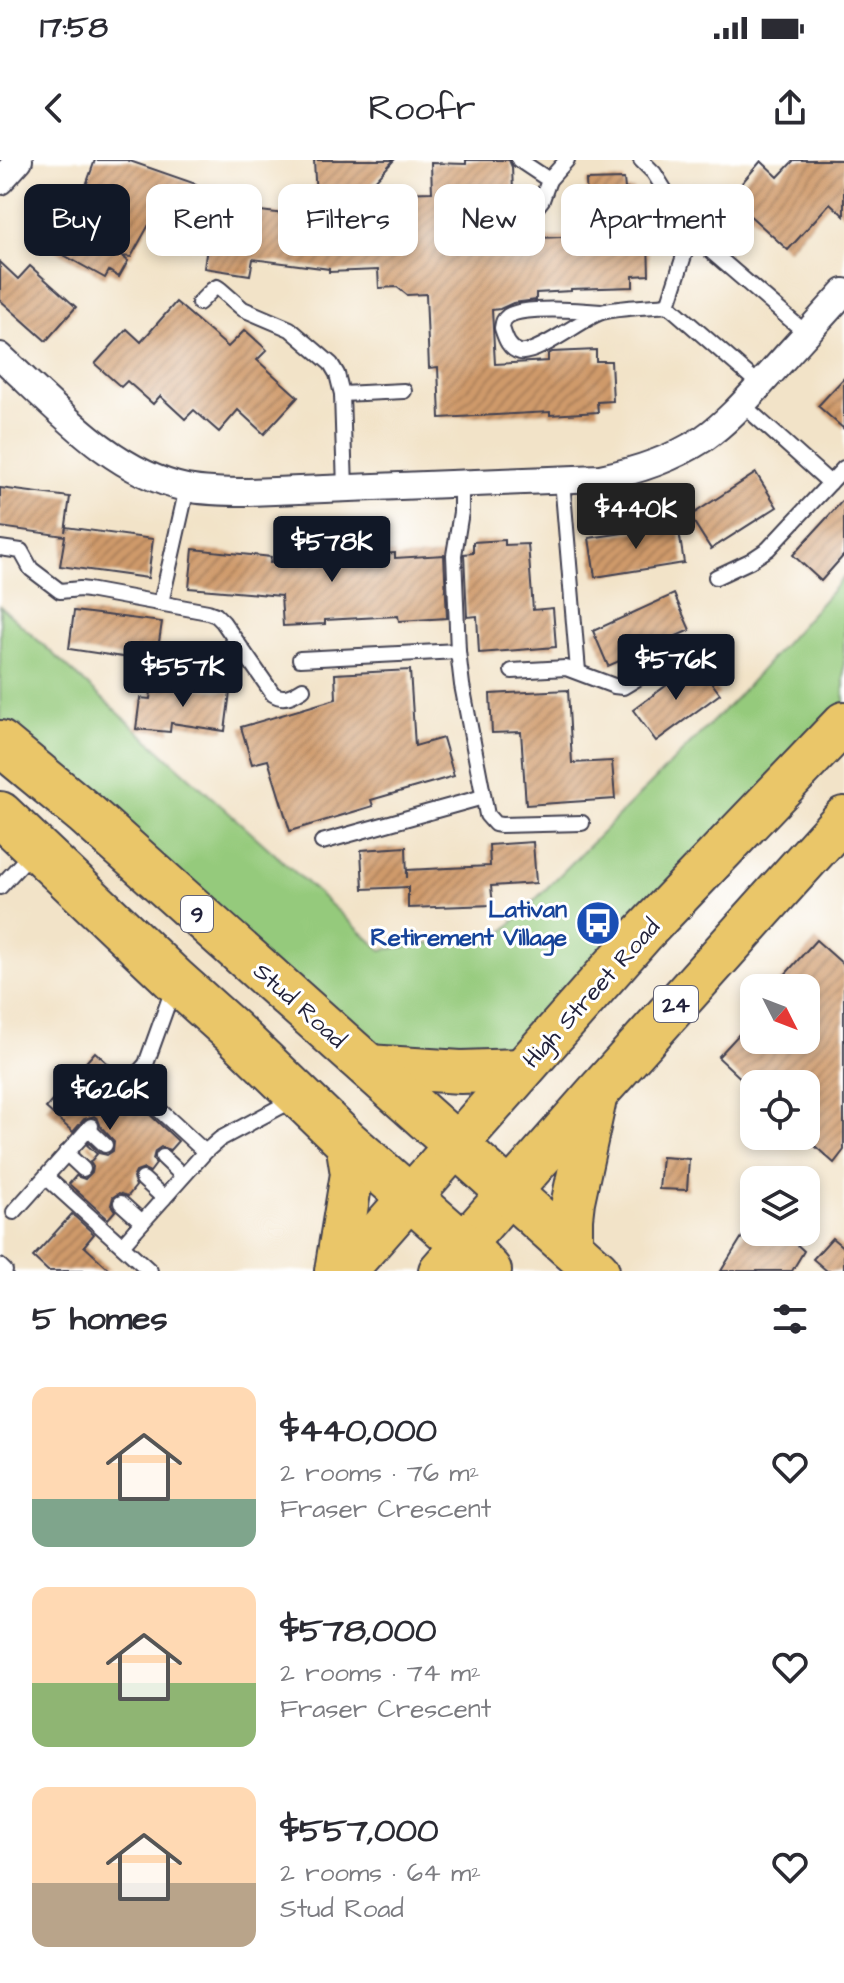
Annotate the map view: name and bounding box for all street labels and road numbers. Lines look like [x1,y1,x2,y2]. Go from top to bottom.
road number: 9 [181,896,213,932]
street label: High Street Road [515,911,669,1077]
street label: Stud Road [245,955,353,1057]
road number: 24 [654,986,698,1022]

